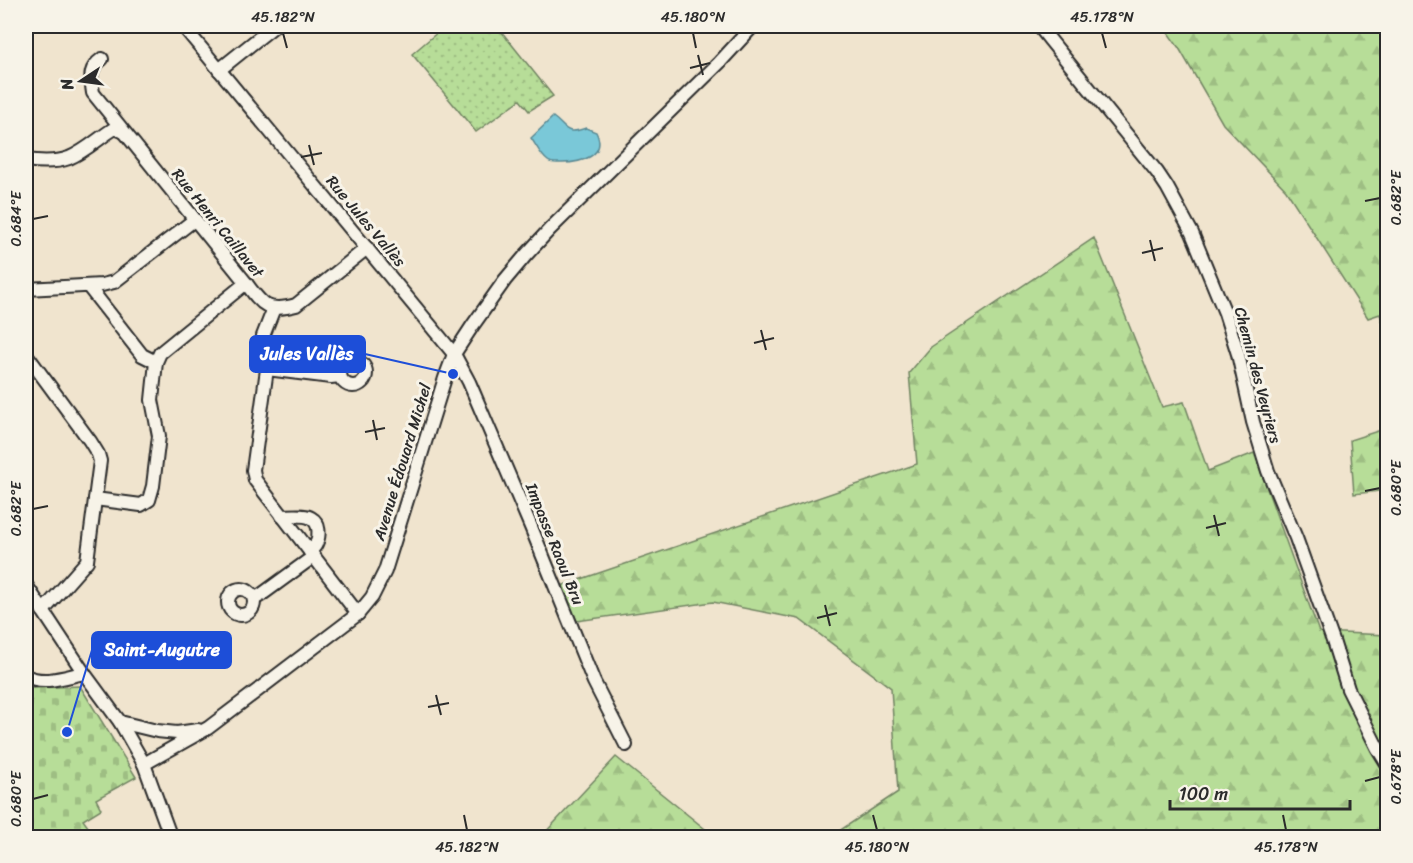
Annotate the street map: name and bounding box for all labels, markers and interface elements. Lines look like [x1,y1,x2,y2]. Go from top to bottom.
text: 45.182°N [251,4,316,30]
text: 45.180°N [661,4,726,30]
text: 45.178°N [1070,4,1135,30]
north arrow [51,51,111,111]
text: N [51,75,82,94]
street label: Rue Henri Caillavet [164,162,272,285]
street label: Rue Jules Vallès [318,168,414,274]
text: 0.682°E [1383,169,1409,225]
text: 0.684°E [3,189,29,247]
street label: Chemin des Veyriers [1226,304,1290,447]
callout: Jules Vallès [250,336,365,372]
text: Jules Vallès [260,338,354,370]
street label: Avenue Édouard Michel [364,379,440,545]
text: 0.680°E [1383,458,1409,516]
street label: Impasse Raoul Bru [517,477,593,610]
text: 0.682°E [3,480,29,536]
callout: Saint-Augutre [92,632,231,668]
text: Saint-Augutre [103,634,221,666]
text: 0.678°E [1383,748,1409,804]
text: 0.680°E [3,769,29,827]
scale bar [1170,773,1350,811]
text: 100 m [1179,778,1228,810]
text: 45.182°N [435,834,500,860]
text: 45.180°N [845,834,910,860]
text: 45.178°N [1254,834,1319,860]

